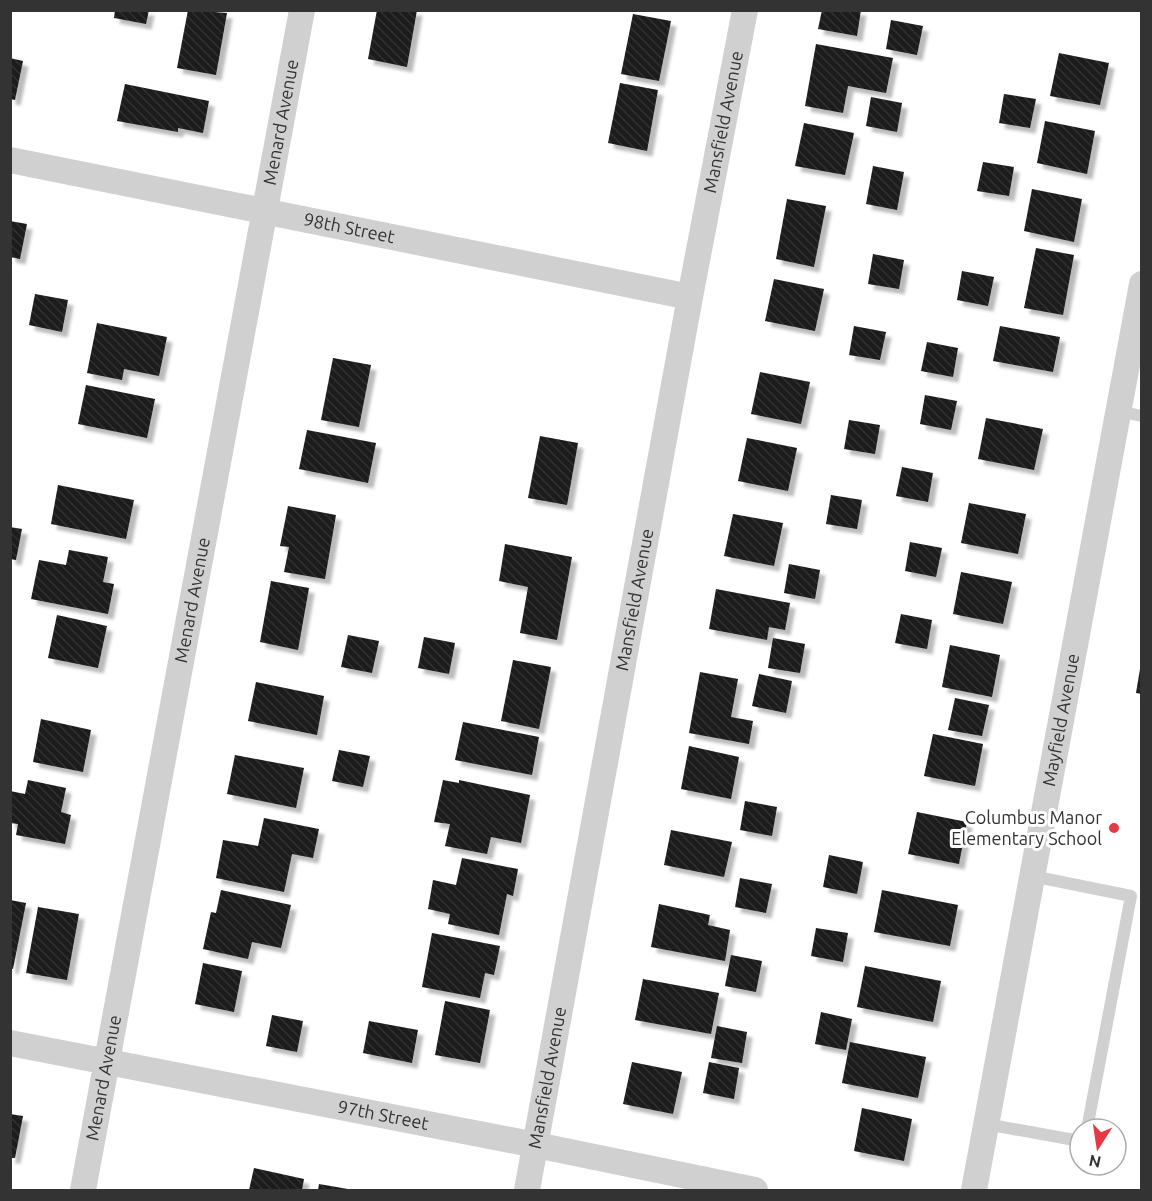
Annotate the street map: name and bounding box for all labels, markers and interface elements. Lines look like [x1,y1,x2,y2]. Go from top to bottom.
street label: Mansfield Avenue [699,49,746,194]
street label: Menard Avenue [259,58,302,186]
street label: 98th Street [302,208,396,246]
street label: Mansfield Avenue [611,527,657,672]
street label: Menard Avenue [170,536,213,664]
street label: Mayfield Avenue [1038,652,1082,788]
place label: Columbus Manor Elementary School [951,807,1102,848]
marker: Columbus Manor Elementary School [1107,821,1121,835]
street label: Mansfield Avenue [524,1005,569,1150]
street label: Menard Avenue [81,1013,124,1142]
street label: 97th Street [336,1096,430,1133]
north arrow [1068,1117,1128,1177]
text: N [1087,1152,1103,1172]

